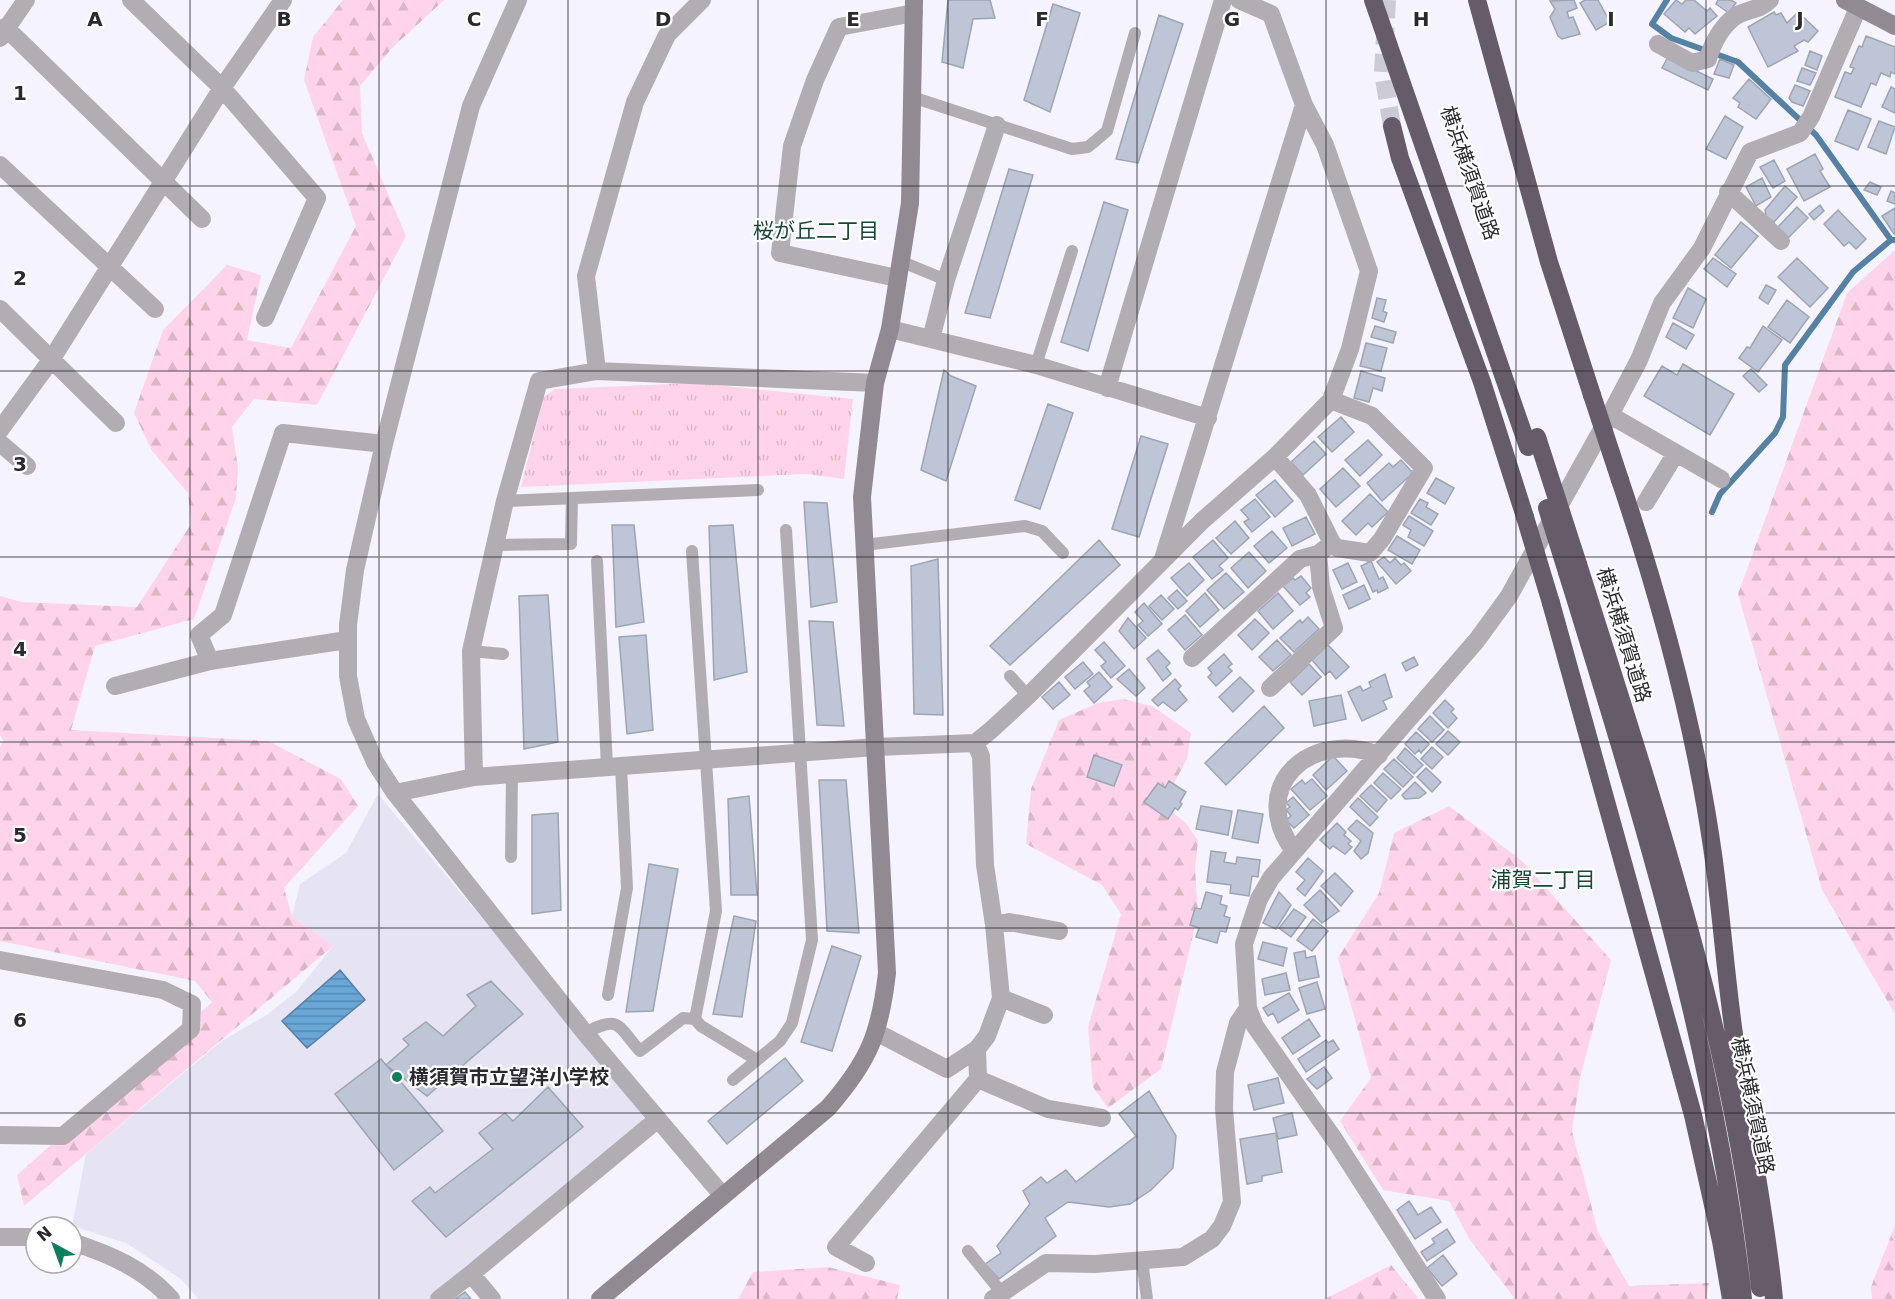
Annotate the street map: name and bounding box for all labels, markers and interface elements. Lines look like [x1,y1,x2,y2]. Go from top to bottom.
text: A [87,7,103,31]
text: B [276,7,292,31]
text: C [467,7,481,31]
text: D [655,7,671,31]
text: E [846,7,860,31]
text: F [1035,7,1049,31]
text: G [1224,7,1240,31]
text: H [1413,7,1429,31]
text: I [1607,7,1615,31]
text: J [1794,7,1804,31]
text: 1 [13,81,27,105]
street label: 横浜横須賀道路 [1436,103,1504,243]
district label: 桜が丘二丁目 [753,219,879,243]
text: 2 [13,266,27,290]
text: 3 [13,452,27,476]
street label: 横浜横須賀道路 [1592,565,1656,705]
text: 4 [13,637,27,661]
text: 5 [13,823,27,847]
district label: 浦賀二丁目 [1491,868,1596,892]
text: 6 [13,1008,27,1032]
street label: 横浜横須賀道路 [1727,1035,1779,1177]
place label: 横須賀市立望洋小学校 [409,1065,609,1089]
marker: 横須賀市立望洋小学校 [390,1070,404,1084]
north arrow [24,1215,84,1275]
text: N [33,1222,56,1246]

